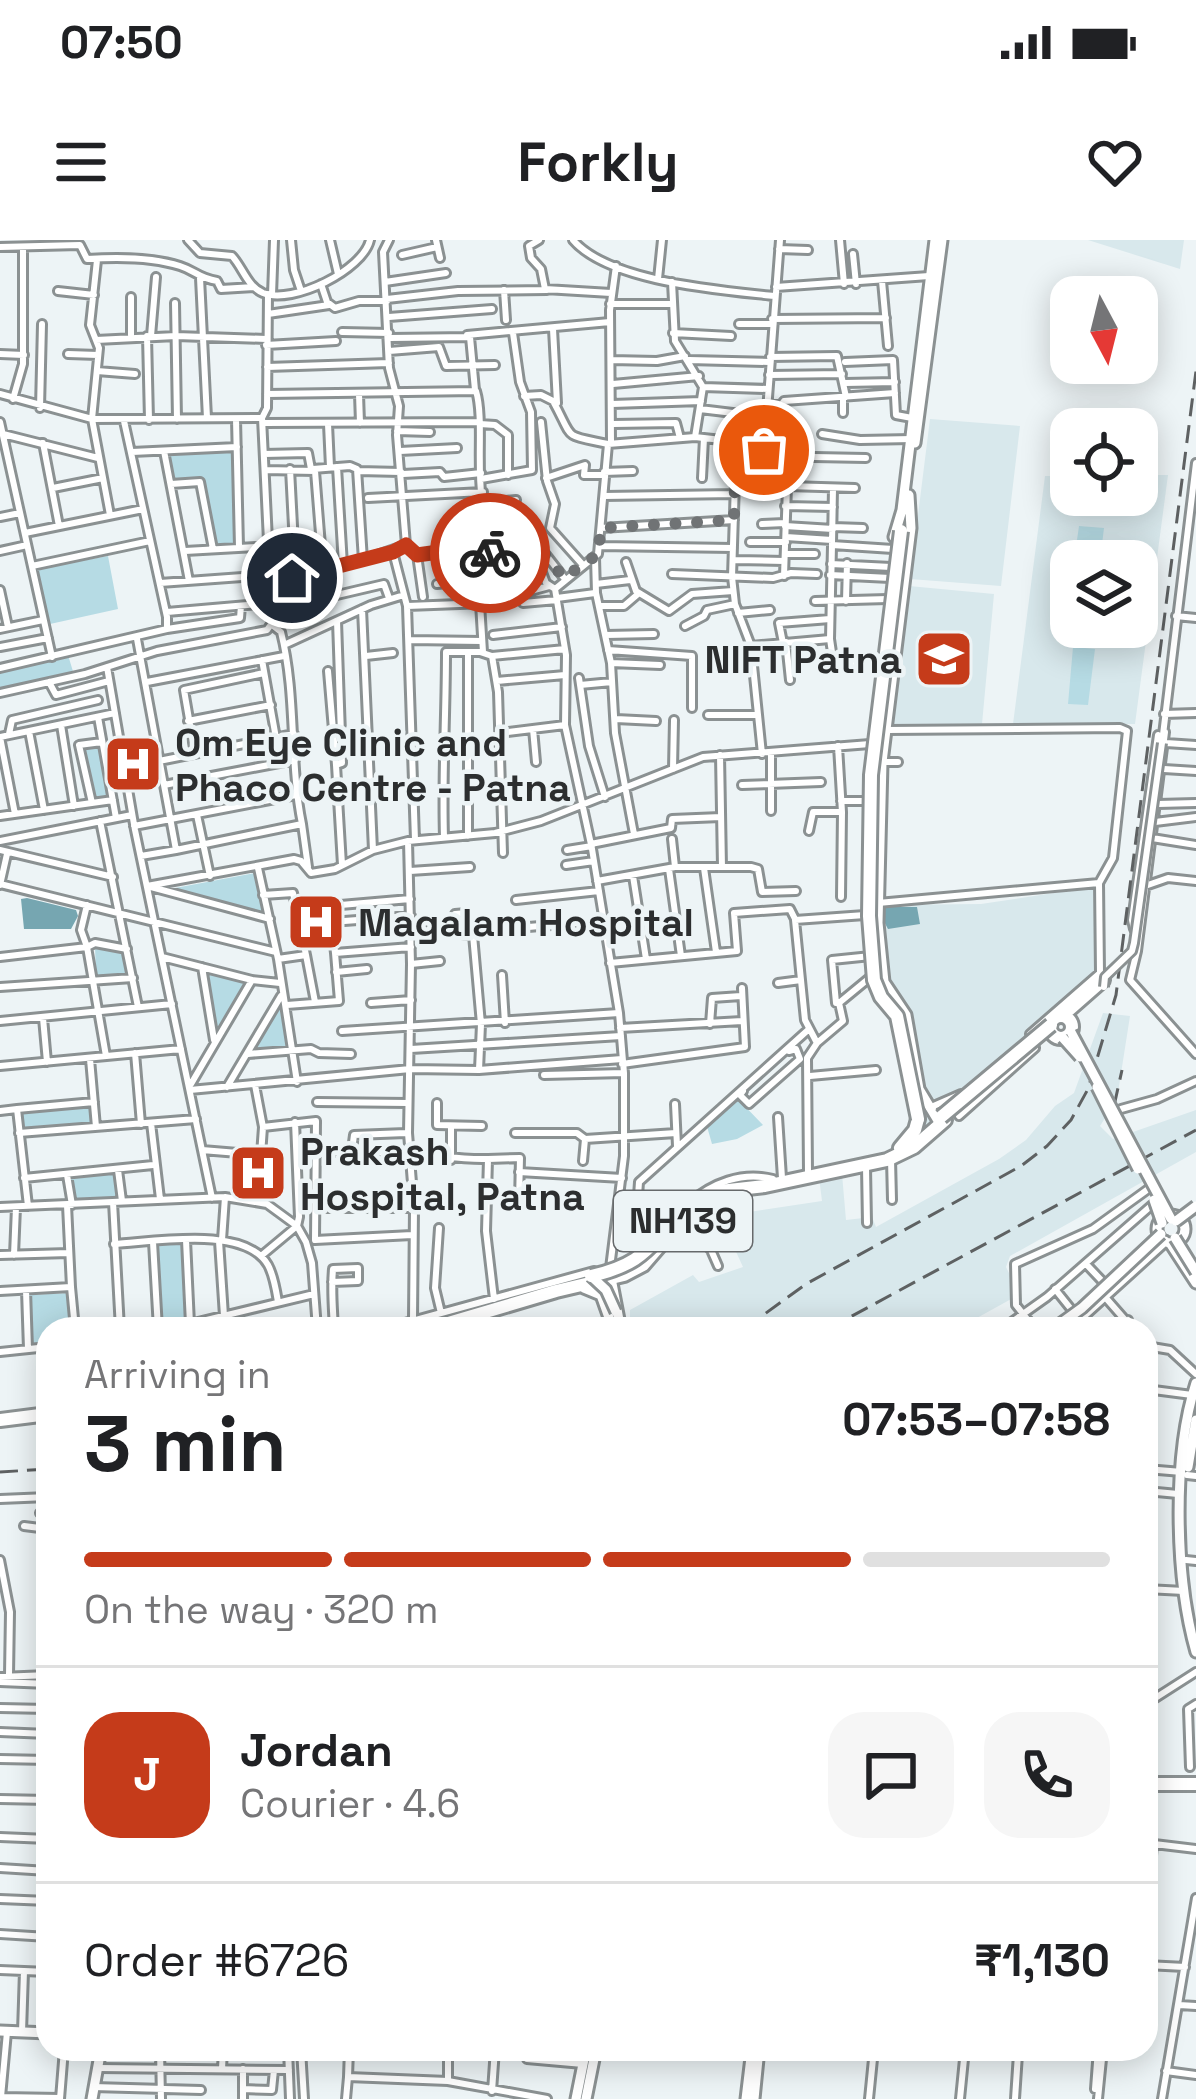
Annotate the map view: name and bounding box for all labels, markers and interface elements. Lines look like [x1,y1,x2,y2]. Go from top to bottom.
text: 07:50 [60,14,183,71]
text: Forkly [517,128,679,197]
icon: menu [48,129,114,195]
icon: heart [1082,129,1148,195]
north arrow [1050,276,1158,384]
map controls [1050,276,1158,648]
pin [713,399,815,501]
button: locate [1050,408,1158,516]
icon: bag [731,417,797,483]
courier [430,493,550,613]
icon: bike [457,520,523,586]
pin [241,527,343,629]
button: layers [1050,540,1158,648]
icon: home [259,545,325,611]
school or university icon: NIFT Patna [913,628,975,690]
place label: NIFT Patna [704,635,902,684]
place label: Om Eye Clinic and Phaco Centre - Patna [175,718,571,812]
hospital icon: Om Eye Clinic and Phaco Centre - Patna [102,733,164,795]
hospital icon: Magalam Hospital [285,891,347,953]
place label: Magalam Hospital [358,898,694,947]
place label: Prakash Hospital, Patna [300,1127,585,1221]
hospital icon: Prakash Hospital, Patna [227,1142,289,1204]
road number: NH139 [614,1191,752,1251]
text: Arriving in [84,1350,271,1399]
text: 07:53–07:58 [842,1391,1110,1448]
text: 3 min [84,1394,287,1494]
text: On the way · 320 m [84,1585,439,1634]
button: chat [828,1712,954,1838]
button: phone [984,1712,1110,1838]
text: Jordan [240,1722,393,1779]
text: J [133,1746,161,1803]
text: Courier · 4.6 [240,1779,460,1828]
text: Order #6726 [84,1932,349,1989]
text: ₹1,130 [974,1932,1110,1989]

